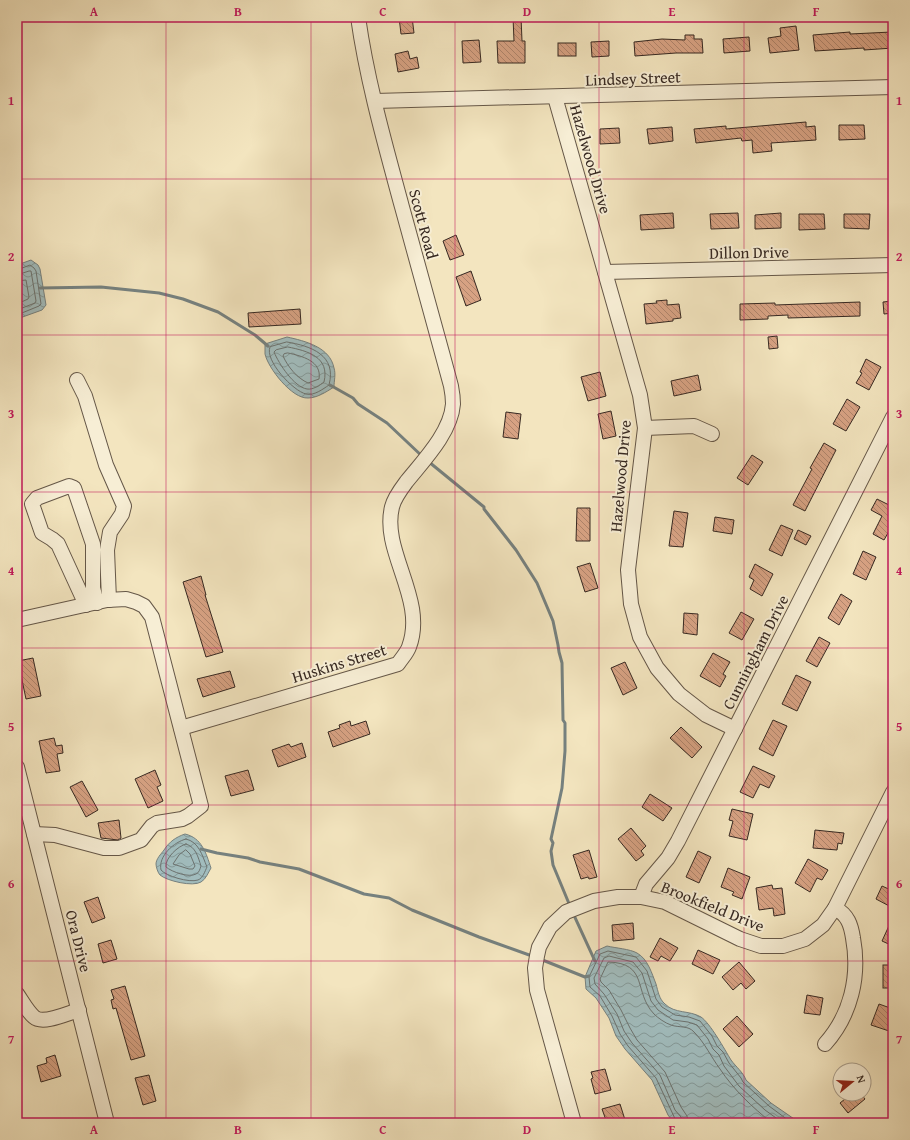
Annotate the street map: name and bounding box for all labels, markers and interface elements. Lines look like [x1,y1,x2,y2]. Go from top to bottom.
text: A [90,2,99,21]
text: B [234,2,242,21]
text: C [379,2,387,21]
text: D [523,2,531,21]
text: E [669,2,676,21]
text: F [813,2,820,21]
street label: Lindsey Street [585,64,682,92]
text: 1 [8,91,14,110]
text: 1 [896,91,902,110]
street label: Hazelwood Drive [564,102,618,216]
street label: Scott Road [403,186,445,262]
street label: Dillon Drive [709,239,789,265]
text: 2 [8,247,15,266]
text: 2 [896,247,903,266]
text: 3 [8,404,14,423]
text: 3 [896,404,902,423]
street label: Hazelwood Drive [603,419,637,533]
text: 4 [8,561,15,580]
text: 4 [896,561,903,580]
street label: Cunningham Drive [716,591,794,713]
street label: Huskins Street [289,637,390,689]
text: 5 [8,717,15,736]
text: 5 [896,717,903,736]
text: 6 [8,874,15,893]
street label: Brookfield Drive [658,874,768,938]
text: 6 [896,874,903,893]
street label: Ora Drive [60,907,98,975]
text: 7 [8,1030,15,1049]
text: 7 [896,1030,903,1049]
north arrow [832,1062,872,1102]
text: N [853,1073,870,1085]
text: A [90,1120,99,1139]
text: B [234,1120,242,1139]
text: C [379,1120,387,1139]
text: D [523,1120,531,1139]
text: E [669,1120,676,1139]
text: F [813,1120,820,1139]

